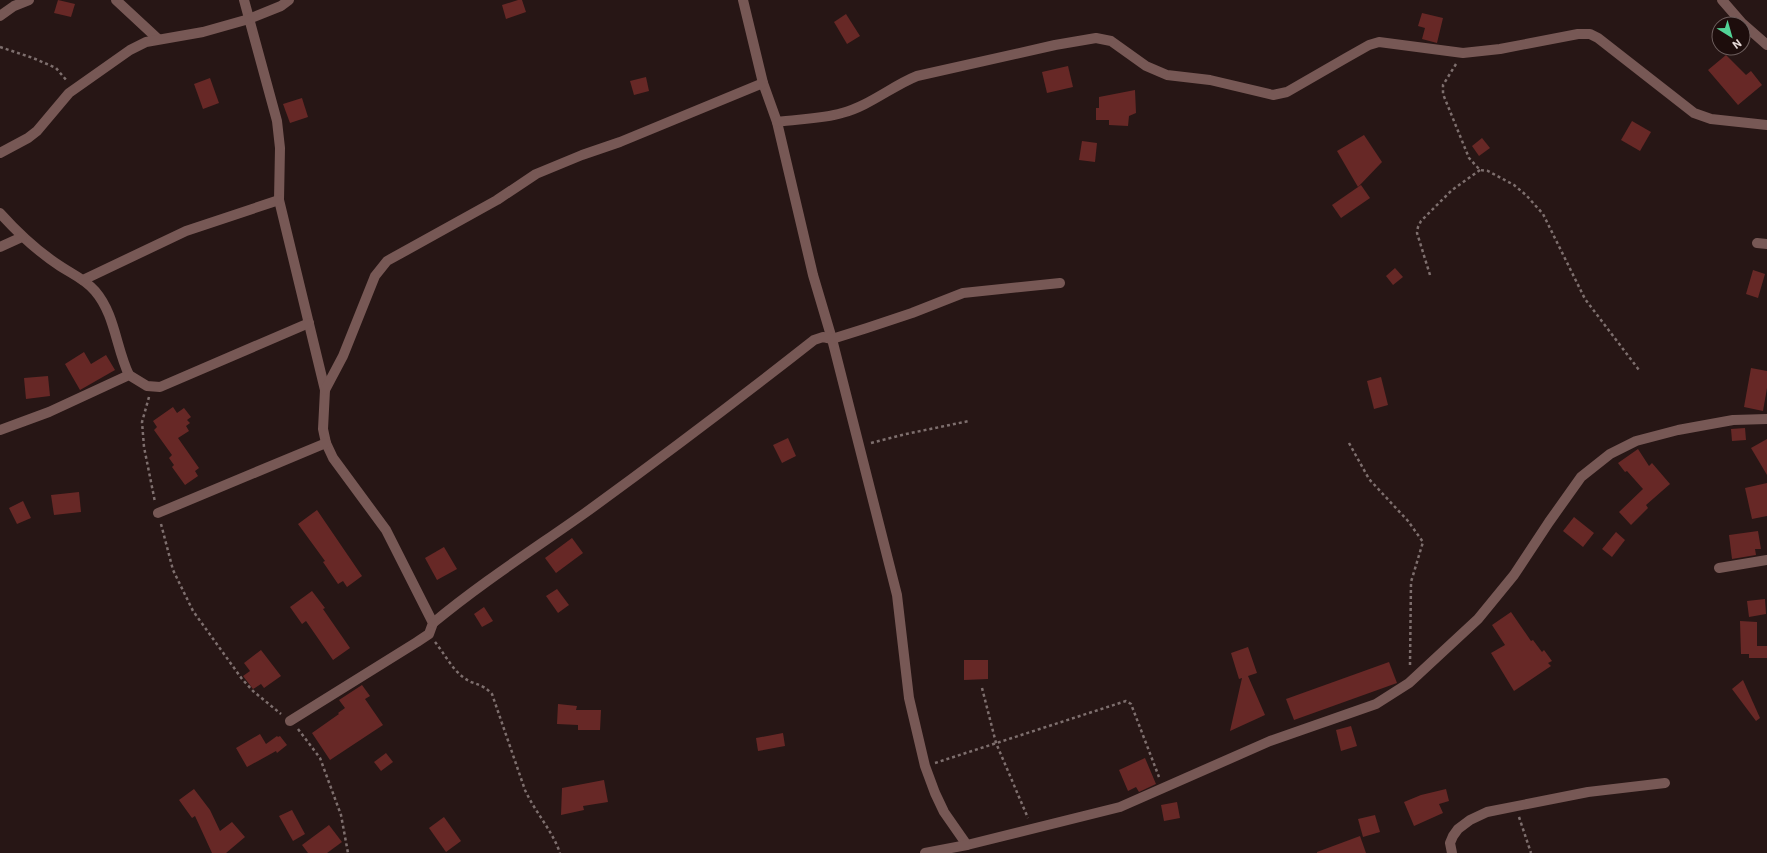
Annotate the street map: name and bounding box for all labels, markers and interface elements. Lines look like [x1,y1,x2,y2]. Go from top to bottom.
north arrow [1711,16,1751,56]
text: N [1730,36,1744,51]

